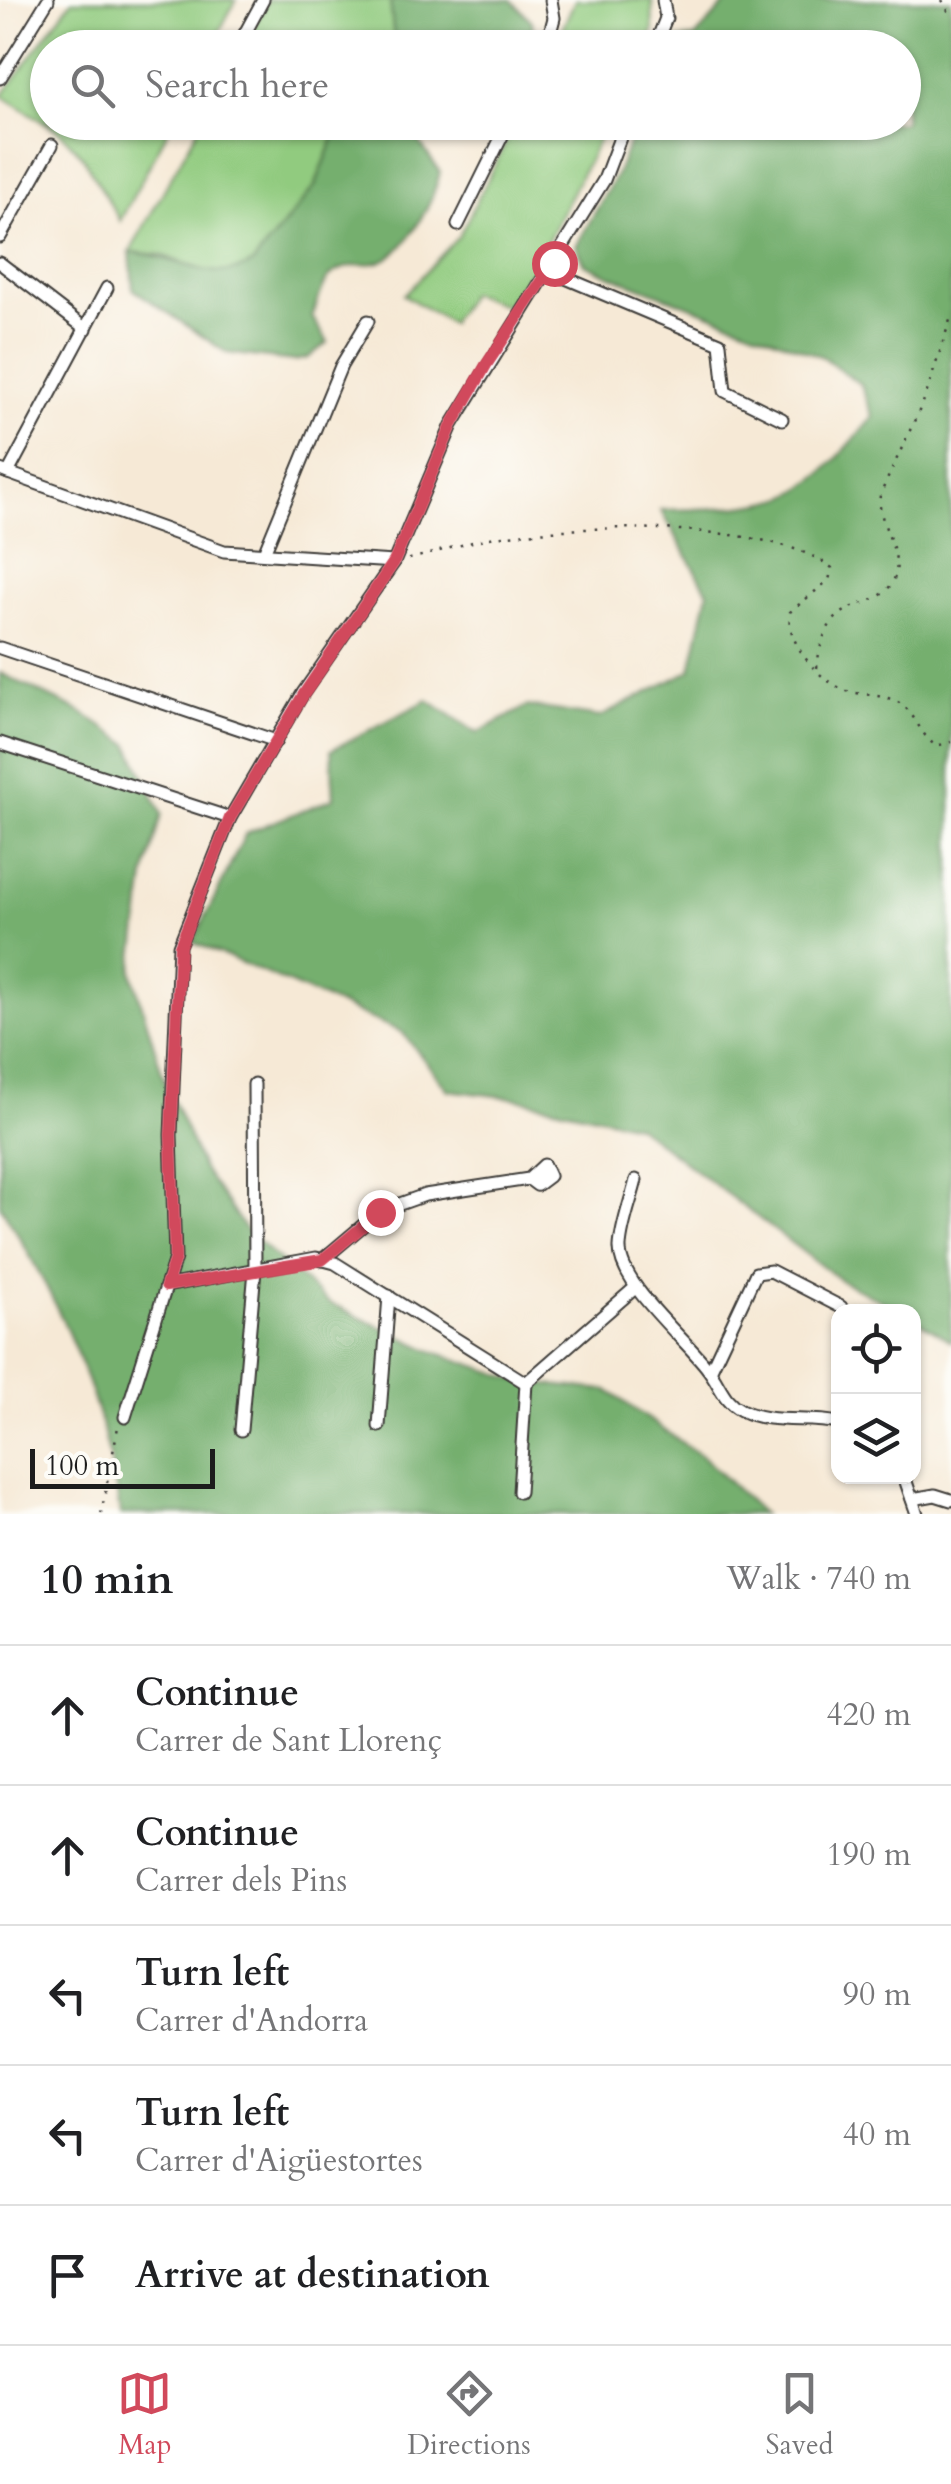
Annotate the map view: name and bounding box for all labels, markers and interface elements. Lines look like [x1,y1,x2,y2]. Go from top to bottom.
search box [30,30,921,140]
icon: search [65,58,120,113]
text: Search here [145,59,329,111]
route start [532,241,578,287]
route end [358,1190,404,1236]
map controls [831,1304,921,1484]
button: locate [831,1304,921,1394]
button: layers [831,1394,921,1484]
scale bar [30,1444,215,1488]
text: 100 m [45,1447,119,1485]
text: 10 min [40,1551,173,1608]
text: Walk · 740 m [726,1557,911,1601]
text: Continue [135,1667,299,1719]
icon: ahead [40,1688,95,1743]
text: 420 m [826,1693,911,1737]
text: Carrer de Sant Llorenç [135,1719,442,1763]
text: Continue [135,1807,299,1859]
icon: ahead [40,1828,95,1883]
text: 190 m [826,1833,911,1877]
text: Carrer dels Pins [135,1859,347,1903]
text: Turn left [135,1947,289,1999]
icon: left [40,1968,95,2023]
text: 90 m [843,1973,911,2017]
text: Carrer d'Andorra [135,1999,368,2043]
text: Turn left [135,2087,289,2139]
icon: left [40,2108,95,2163]
text: 40 m [843,2113,911,2157]
text: Carrer d'Aigüestortes [135,2139,423,2183]
icon: arrive [40,2248,95,2303]
text: Arrive at destination [135,2249,490,2301]
tab: Map [117,2366,172,2464]
tab: Directions [407,2366,531,2464]
tab: Saved [766,2366,834,2464]

